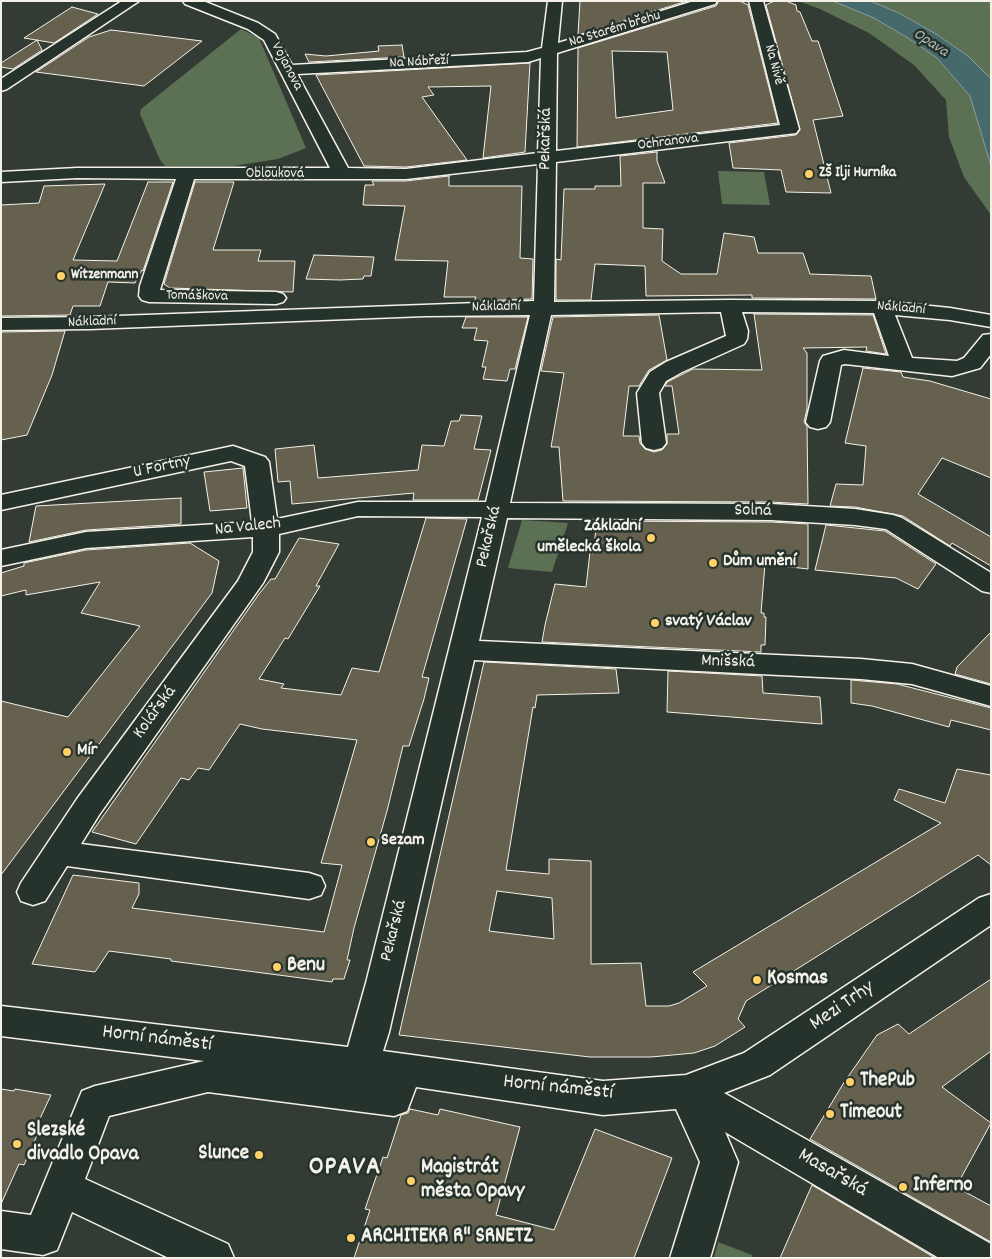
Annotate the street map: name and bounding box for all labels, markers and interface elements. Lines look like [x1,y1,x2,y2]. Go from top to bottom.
street label: Na Starém břehu [567,8,663,52]
water label: Opava [909,26,951,62]
street label: Vojanova [266,40,306,94]
street label: Na Nivě [759,43,787,87]
street label: Na Nábřeží [389,52,449,74]
street label: Pekařská [536,108,558,170]
street label: Ochranova [637,130,699,156]
place label: ZŠ Ilji Hurníka [819,165,896,183]
street label: Oblouková [246,166,304,184]
marker: ZŠ Ilji Hurníka [803,168,815,180]
place label: Witzenmann [71,267,138,285]
marker: Witzenmann [55,270,67,282]
street label: Tomáškova [166,287,228,307]
street label: Nákladní [876,298,926,320]
street label: Nákladní [472,299,520,317]
street label: Nákladní [68,313,116,333]
street label: U Fortny [132,451,192,485]
street label: Solná [734,501,772,523]
street label: Pekařská [472,504,508,570]
street label: Na Valech [214,514,282,542]
place label: Základní umělecká škola [537,517,641,560]
marker: Základní umělecká škola [645,532,657,544]
place label: Dům umění [723,552,796,574]
marker: Dům umění [707,557,719,569]
place label: svatý Václav [665,612,752,634]
marker: svatý Václav [649,617,661,629]
street label: Mnišská [701,651,755,675]
street label: Kolářská [130,682,182,744]
place label: Mír [77,741,98,763]
marker: Mír [61,746,73,758]
place label: Sezam [381,831,425,853]
marker: Sezam [365,836,377,848]
street label: Pekařská [377,898,413,964]
place label: Benu [287,954,325,980]
marker: Benu [271,961,283,973]
place label: Kosmas [767,967,828,993]
marker: Kosmas [751,974,763,986]
street label: Mezi Trhy [806,976,880,1038]
street label: Horní náměstí [101,1021,213,1059]
place label: ThePub [860,1069,915,1095]
street label: Horní náměstí [502,1071,614,1107]
marker: ThePub [844,1076,856,1088]
place label: Timeout [840,1101,902,1127]
marker: Timeout [824,1108,836,1120]
place label: Slezské divadlo Opava [27,1119,138,1169]
marker: Slezské divadlo Opava [11,1138,23,1150]
place label: Slunce [198,1142,249,1168]
street label: Masařská [793,1144,871,1204]
marker: Slunce [253,1149,265,1161]
district label: OPAVA [308,1153,382,1185]
place label: Magistrát města Opavy [421,1156,525,1206]
place label: Inferno [913,1174,973,1200]
marker: Magistrát města Opavy [405,1175,417,1187]
marker: Inferno [897,1181,909,1193]
place label: ARCHITEKR R" SRNETZ [361,1225,533,1251]
marker: ARCHITEKR R" SRNETZ [345,1232,357,1244]

